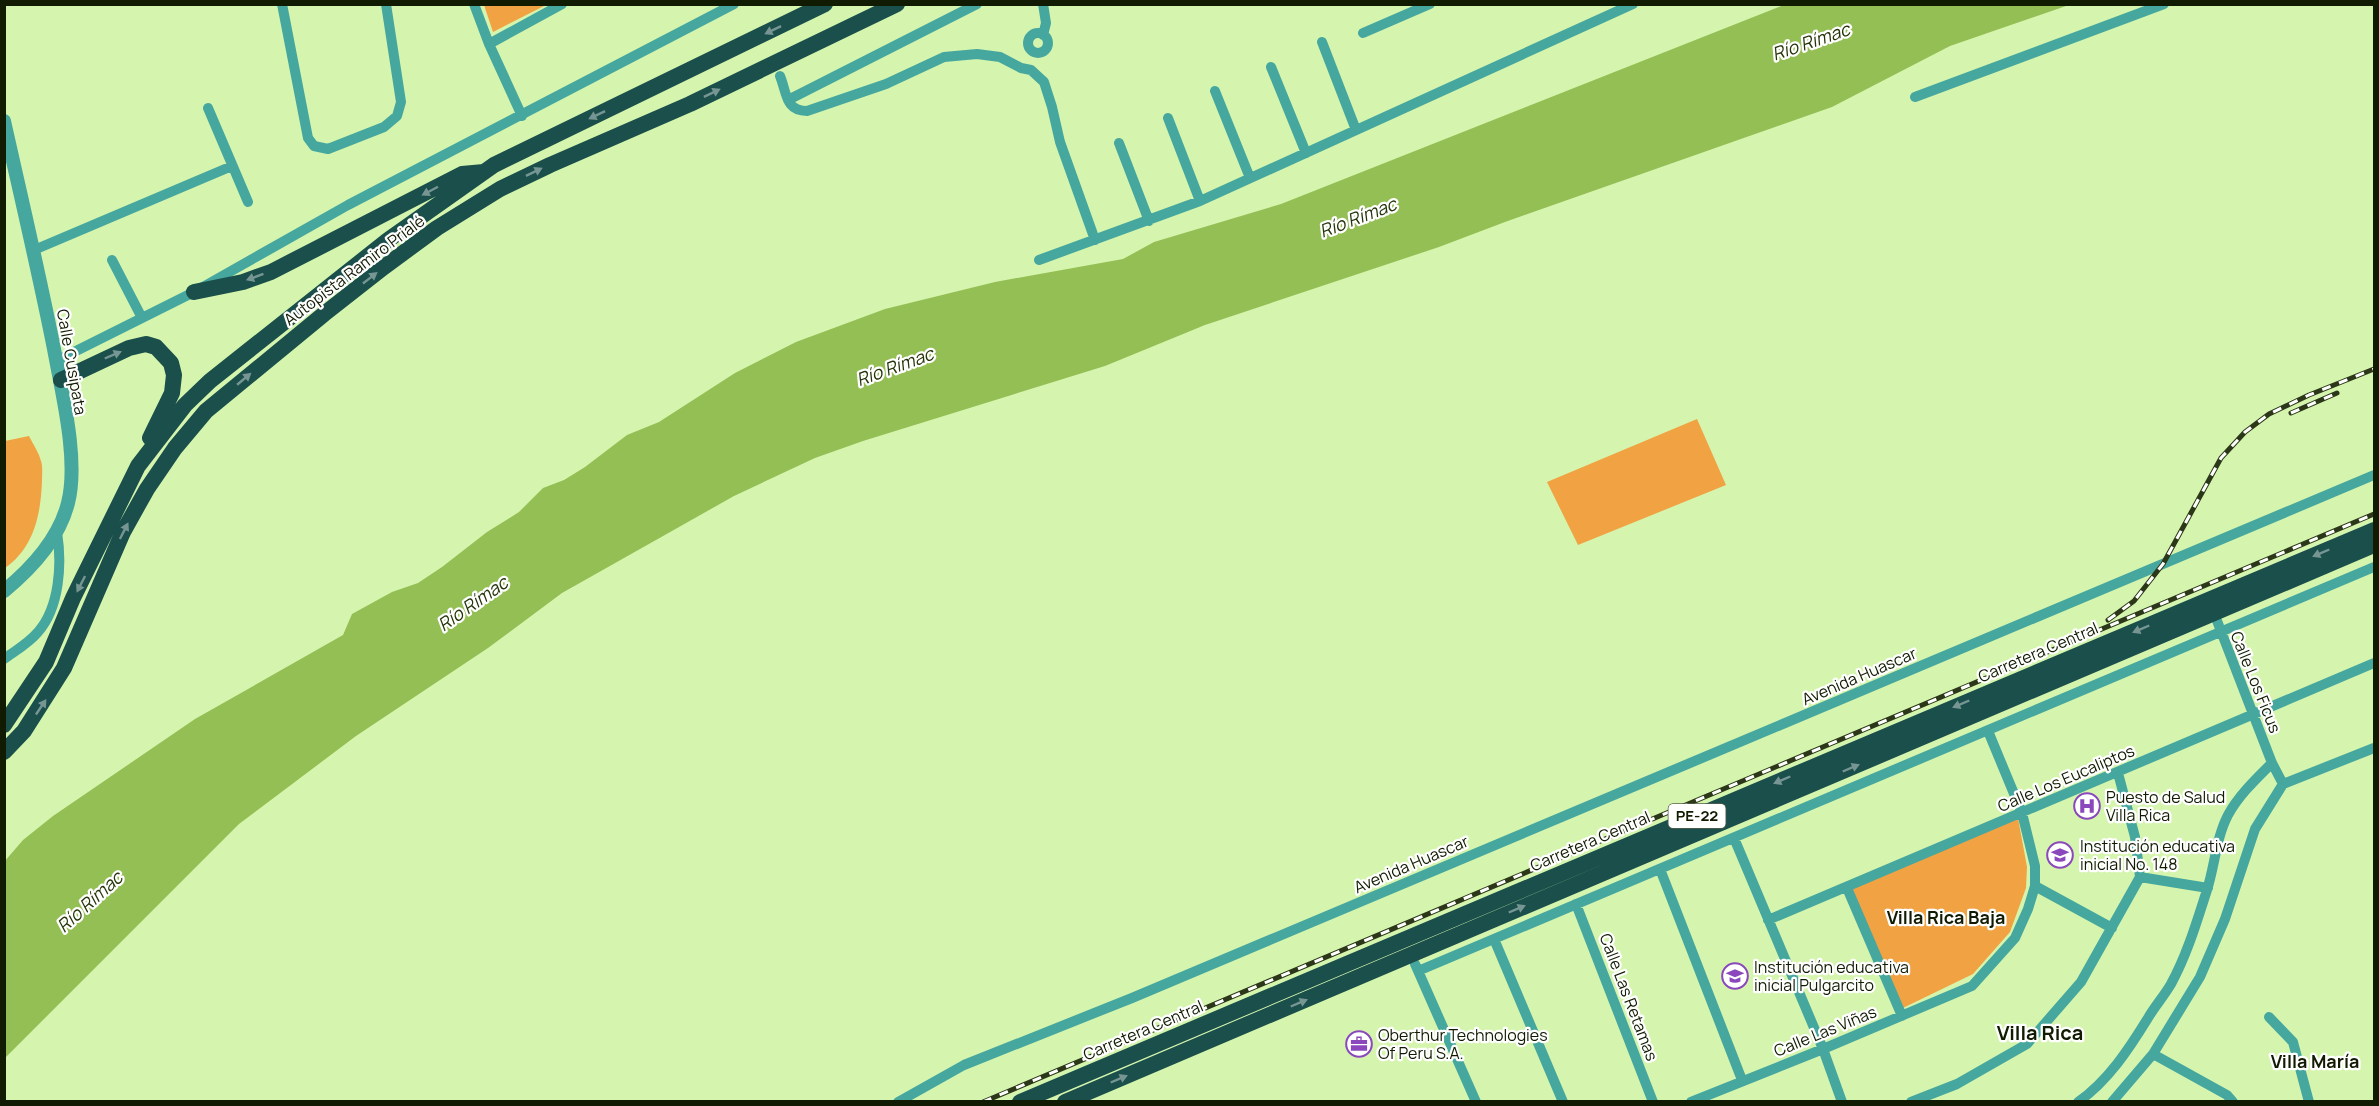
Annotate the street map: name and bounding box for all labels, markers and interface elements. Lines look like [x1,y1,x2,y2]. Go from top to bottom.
water label: Río Rímac [1769,16,1855,66]
one-way arrow [764,26,781,35]
one-way arrow [703,89,720,98]
one-way arrow [589,111,606,120]
one-way arrow [525,168,542,177]
one-way arrow [422,186,439,196]
water label: Río Rímac [1316,191,1401,243]
street label: Autopista Ramiro Prialé [279,210,429,330]
one-way arrow [362,271,378,284]
one-way arrow [246,273,264,283]
street label: Calle Cusipata [52,307,92,417]
water label: Río Rímac [853,340,939,391]
one-way arrow [105,350,123,360]
one-way arrow [236,373,252,386]
one-way arrow [119,522,129,540]
one-way arrow [2311,548,2329,558]
water label: Río Rímac [433,569,514,636]
one-way arrow [76,575,86,592]
street label: Carretera Central [1975,617,2101,687]
one-way arrow [2132,625,2150,634]
street label: Calle Los Ficus [2226,628,2286,736]
street label: Avenida Huascar [1798,642,1920,710]
one-way arrow [35,699,47,715]
one-way arrow [1952,699,1970,709]
street label: Calle Los Eucaliptos [1994,739,2138,817]
one-way arrow [1842,763,1860,773]
one-way arrow [1772,775,1790,785]
place label: Puesto de Salud Villa Rica [2106,786,2225,826]
hospital icon: Puesto de Salud Villa Rica [2072,791,2102,821]
road number: PE-22 [1668,804,1726,828]
street label: Carretera Central [1527,806,1653,876]
street label: Avenida Huascar [1350,830,1472,898]
place label: Institución educativa inicial No. 148 [2080,835,2235,875]
school or university icon: Institución educativa inicial No. 148 [2045,840,2075,870]
water label: Río Rímac [51,864,129,937]
one-way arrow [1508,904,1526,914]
district label: Villa Rica Baja [1887,905,2005,929]
street label: Calle Las Retamas [1595,930,1663,1064]
place label: Institución educativa inicial Pulgarcito [1754,956,1909,996]
school or university icon: Institución educativa inicial Pulgarcito [1720,961,1750,991]
street label: Carretera Central [1080,995,1206,1065]
one-way arrow [1290,998,1308,1007]
street label: Calle Las Viñas [1770,1000,1880,1062]
district label: Villa Rica [1997,1019,2083,1046]
place label: Oberthur Technologies Of Peru S.A. [1378,1024,1548,1064]
office icon: Oberthur Technologies Of Peru S.A. [1344,1029,1374,1059]
district label: Villa María [2271,1049,2359,1073]
one-way arrow [1111,1074,1129,1084]

